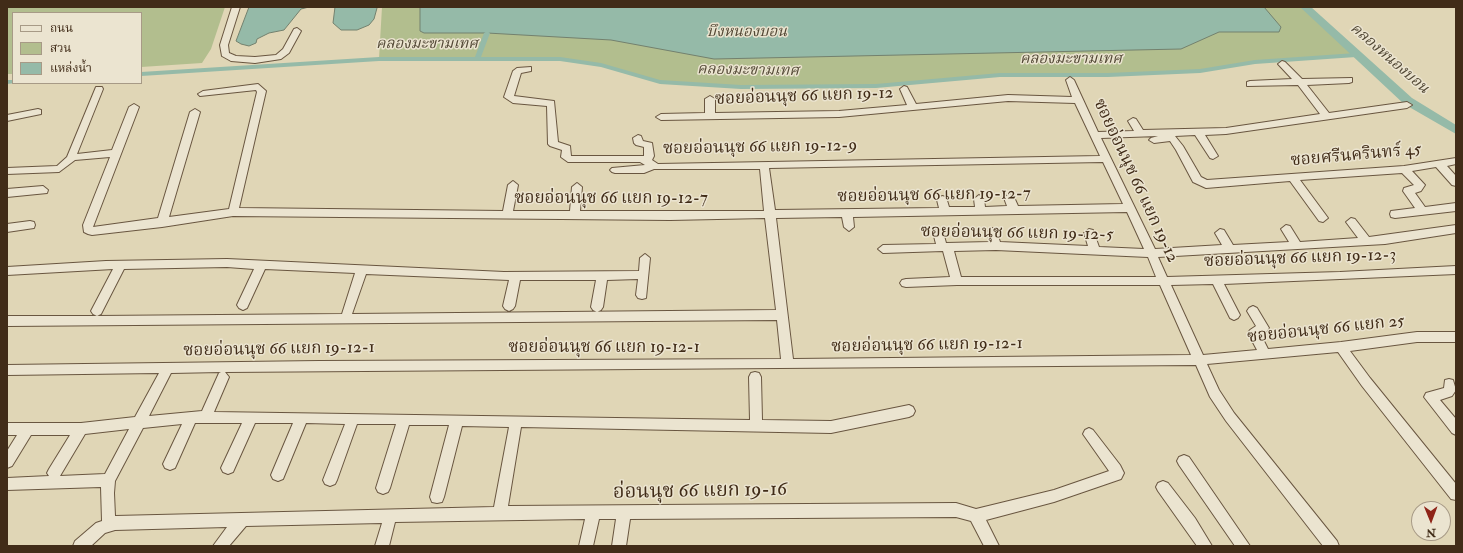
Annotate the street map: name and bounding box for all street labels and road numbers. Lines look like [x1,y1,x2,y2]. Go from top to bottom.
street label: ซอยอ่อนนุช 66 แยก 19-12 [714,84,894,110]
street label: ซอยอ่อนนุช 66 แยก 19-12 [1088,96,1182,266]
street label: ซอยอ่อนนุช 66 แยก 19-12-9 [663,136,857,160]
street label: ซอยศรีนครินทร์ 45 [1290,140,1422,172]
street label: ซอยอ่อนนุช 66 แยก 19-12-7 [837,184,1031,208]
street label: ซอยอ่อนนุช 66 แยก 19-12-7 [514,189,708,209]
street label: ซอยอ่อนนุช 66 แยก 19-12-5 [920,222,1114,246]
street label: ซอยอ่อนนุช 66 แยก 19-12-3 [1204,245,1396,273]
street label: ซอยอ่อนนุช 66 แยก 25 [1246,312,1406,348]
street label: ซอยอ่อนนุช 66 แยก 19-12-1 [831,334,1023,358]
street label: ซอยอ่อนนุช 66 แยก 19-12-1 [183,338,375,362]
street label: ซอยอ่อนนุช 66 แยก 19-12-1 [508,338,700,358]
street label: อ่อนนุช 66 แยก 19-16 [613,478,787,506]

